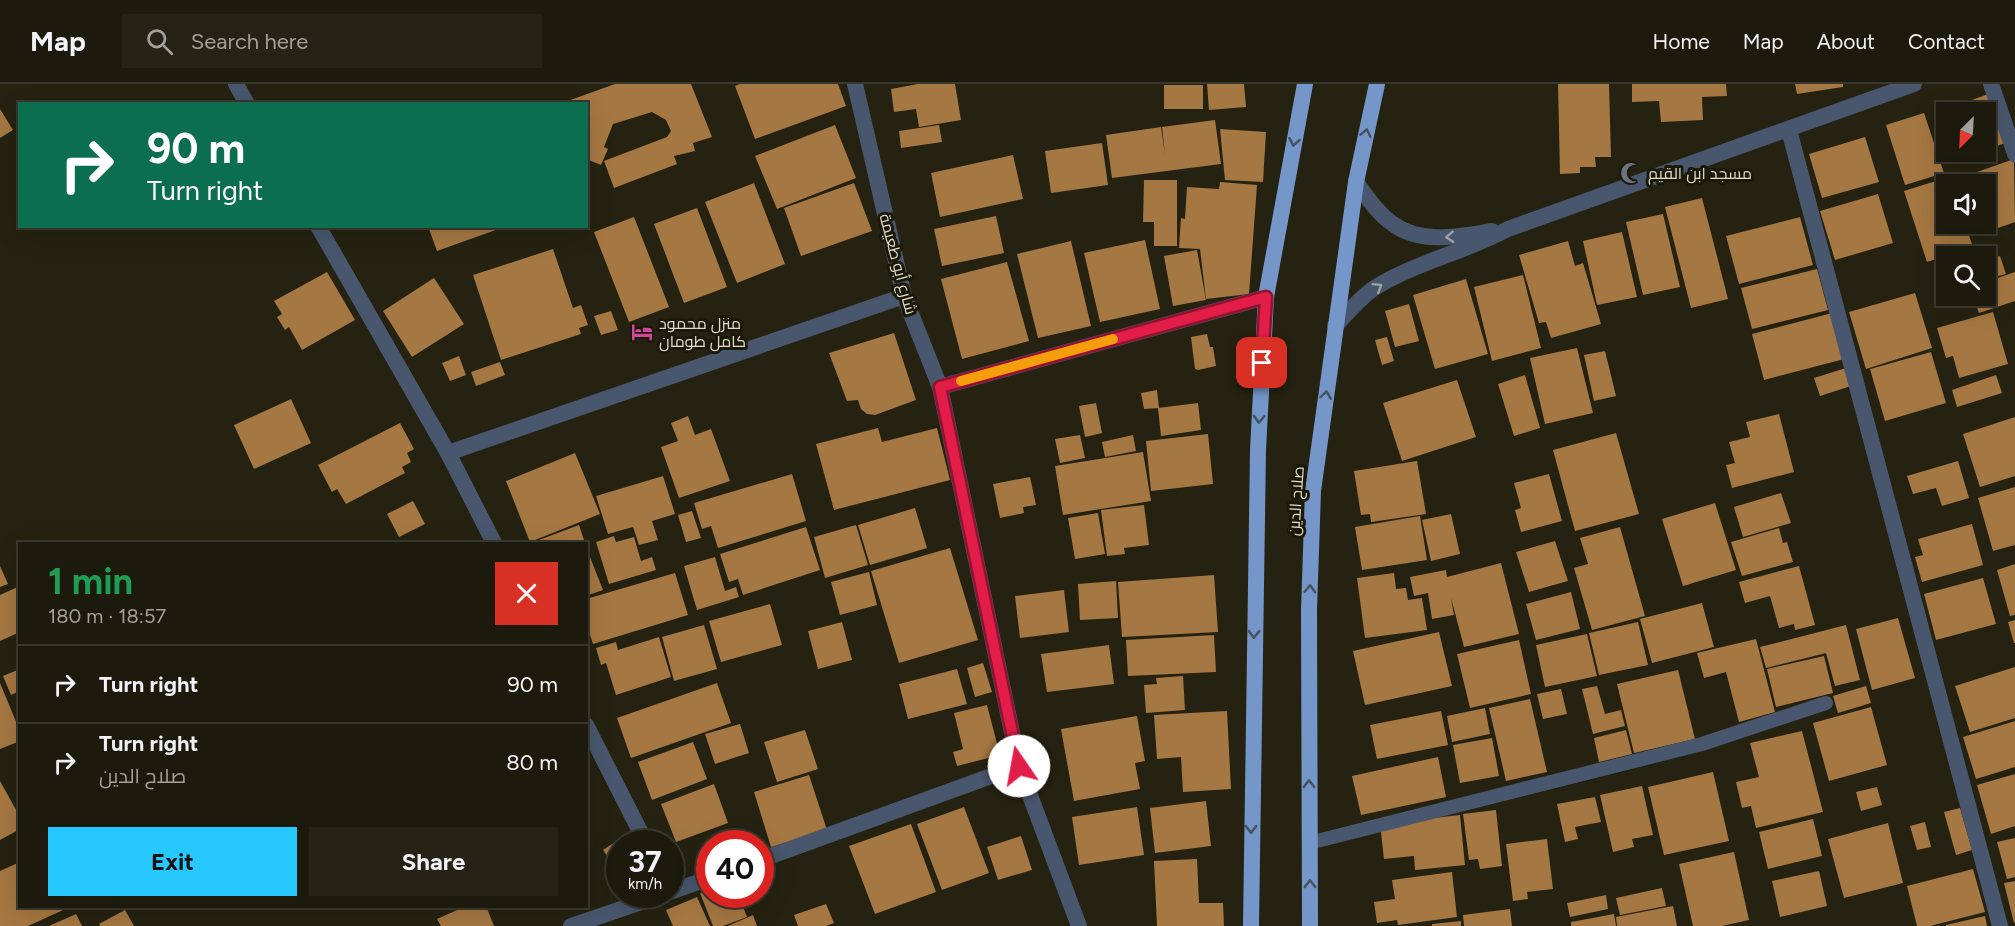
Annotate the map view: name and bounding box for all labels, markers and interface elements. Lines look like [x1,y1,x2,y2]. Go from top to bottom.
search box [122,14,542,68]
text: Map [30,24,86,58]
icon: search [143,25,176,58]
text: Search here [191,28,308,55]
text: Home [1653,29,1710,54]
text: Map [1743,29,1784,54]
text: About [1817,29,1875,54]
text: Contact [1908,29,1985,54]
north arrow [1936,102,1996,162]
map controls [1936,102,1996,306]
text: 90 m [147,123,245,174]
icon: right [48,126,126,204]
one-way arrow [1359,128,1372,138]
one-way arrow [1288,136,1301,146]
mosque icon: مسجد ابن القيم [1619,161,1643,185]
place label: مسجد ابن القيم [1648,164,1752,185]
text: Turn right [147,174,263,207]
button: sound [1936,174,1996,234]
street label: شارع أبو طعيمة [873,212,921,317]
one-way arrow [1446,230,1455,243]
button: search [1936,246,1996,306]
one-way arrow [1372,282,1382,294]
place label: منزل محمود كامل طومان [659,314,746,352]
hotel icon: منزل محمود كامل طومان [630,320,654,344]
pin [1236,337,1287,388]
icon: arrive [1245,346,1278,379]
one-way arrow [1319,391,1331,400]
one-way arrow [1253,414,1266,423]
street label: صلاح الدين [1284,466,1310,537]
text: 1 min [48,560,133,603]
button: close [495,562,558,625]
one-way arrow [1304,585,1316,594]
text: 180 m · 18:57 [48,604,166,628]
one-way arrow [1248,630,1260,639]
icon: right [48,668,81,701]
text: Turn right [99,671,198,698]
text: 90 m [507,671,558,698]
text: Turn right [99,730,198,757]
position arrow [987,734,1051,798]
icon: right [48,746,81,779]
text: 80 m [506,749,558,776]
text: صلاح الدين [99,764,186,788]
one-way arrow [1303,780,1315,789]
one-way arrow [1245,825,1257,834]
button: Exit [48,827,297,896]
button: Share [309,827,558,896]
speed limit sign: 40 [696,830,774,908]
text: 37 [628,843,662,880]
text: km/h [628,875,662,893]
one-way arrow [1304,880,1316,889]

